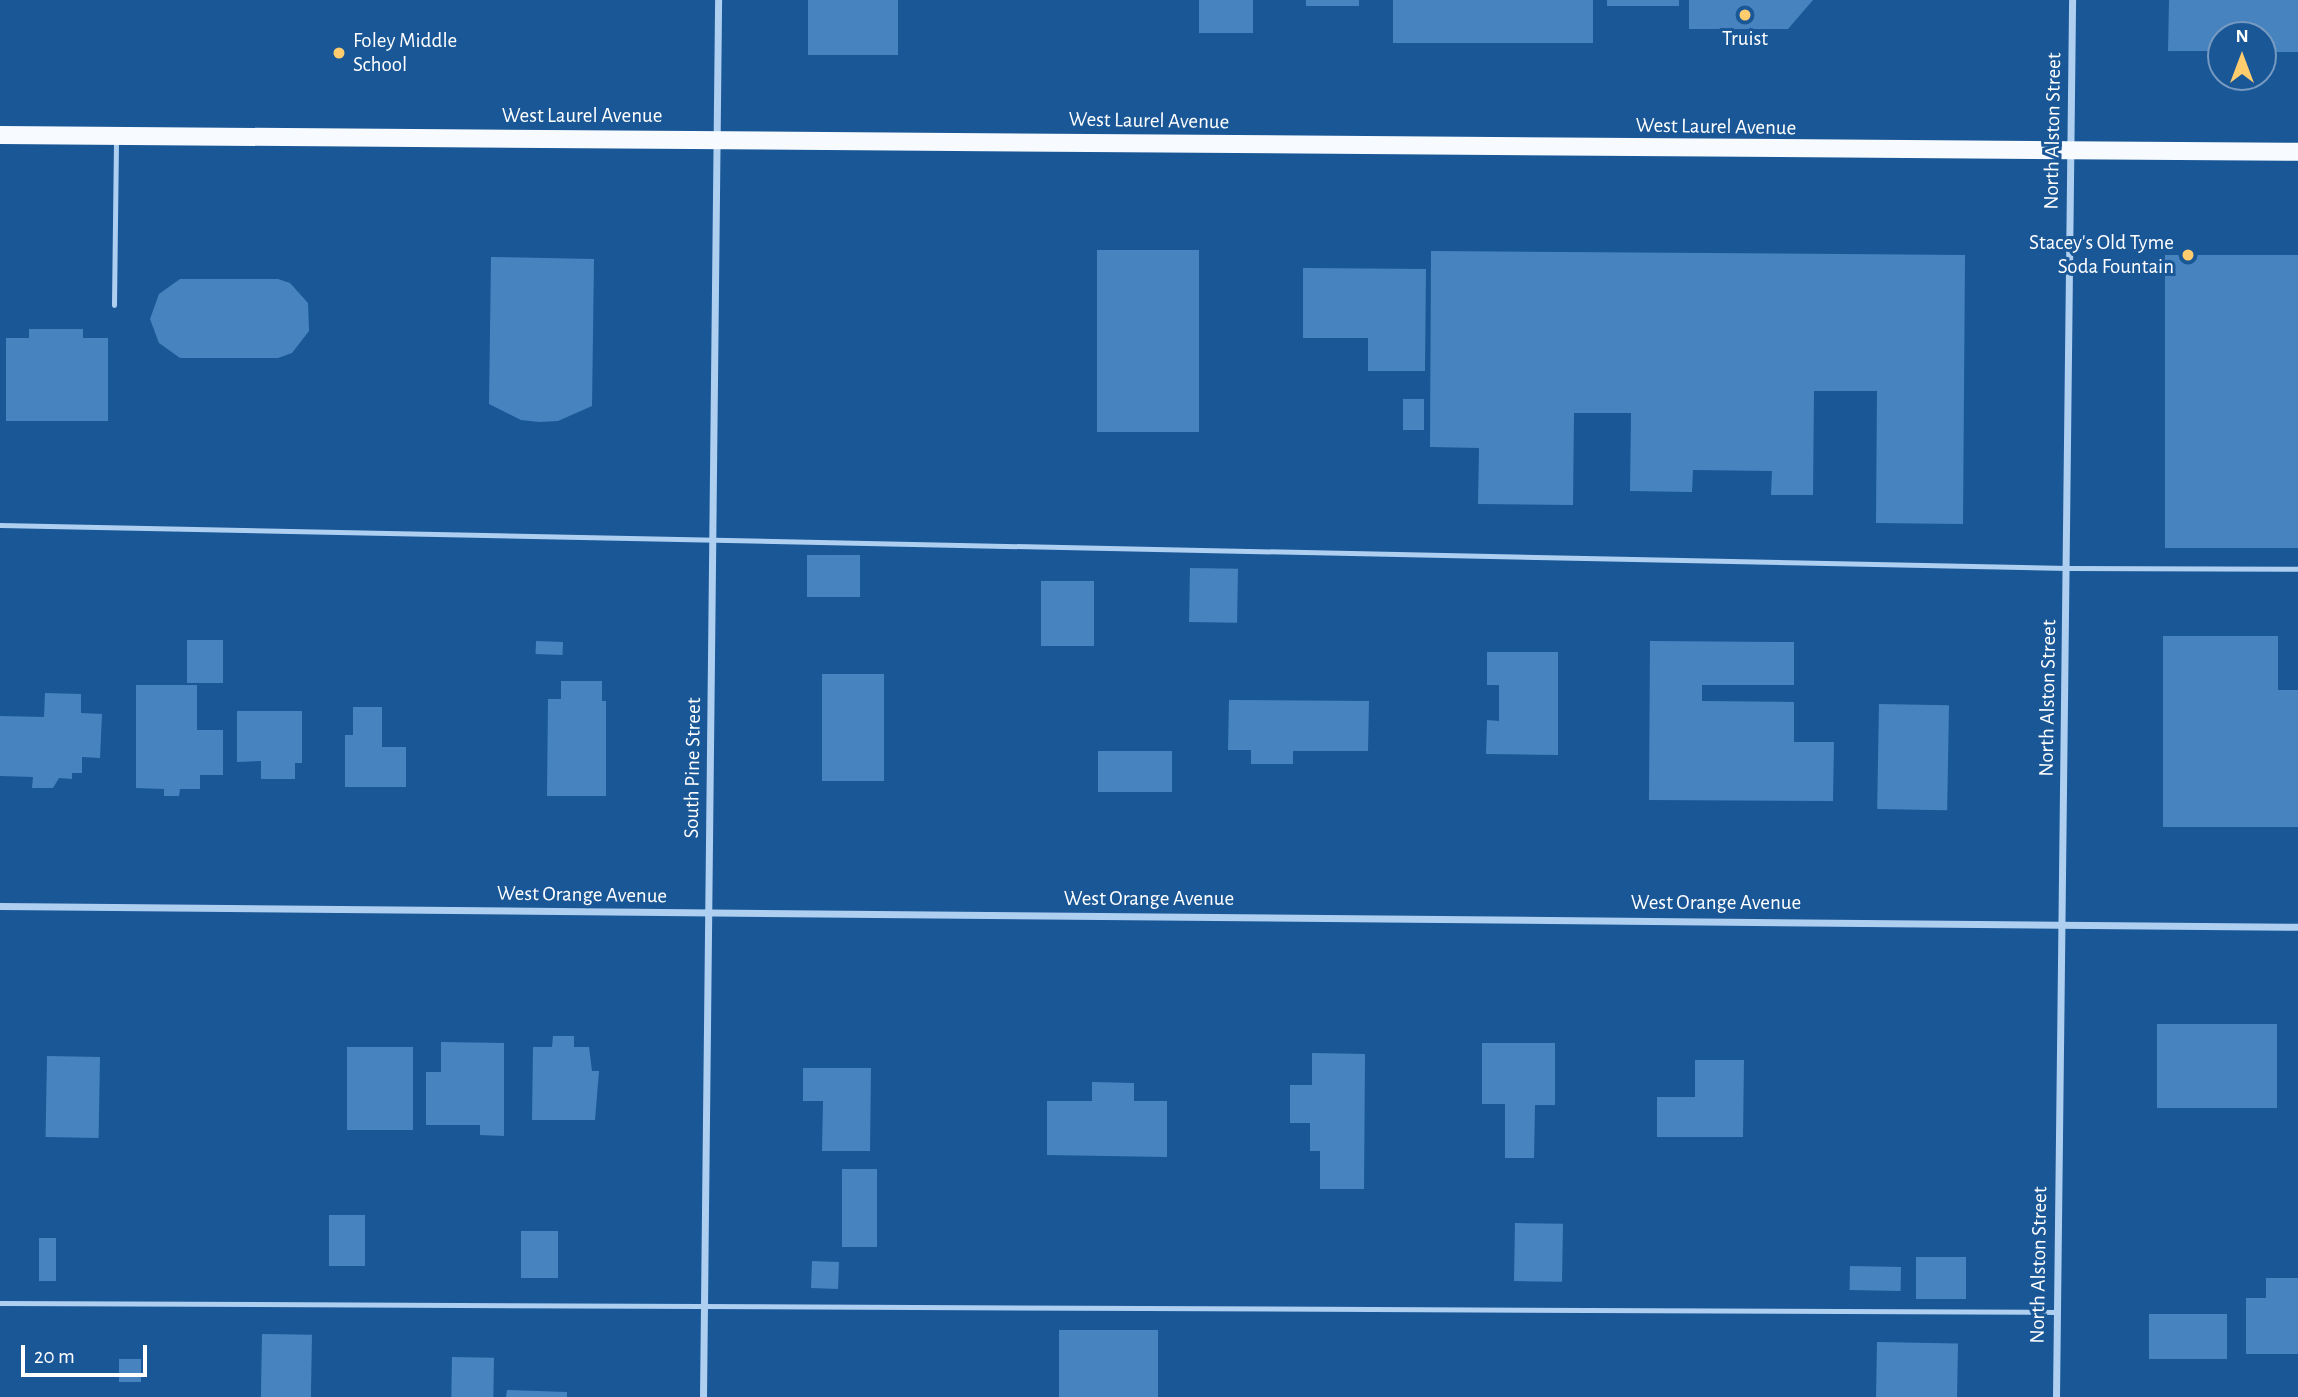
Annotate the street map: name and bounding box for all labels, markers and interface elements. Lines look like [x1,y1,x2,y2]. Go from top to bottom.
marker: Truist [1737,7,1753,23]
north arrow [2207,21,2277,91]
place label: Truist [1722,26,1768,52]
text: N [2235,27,2249,46]
place label: Foley Middle School [353,28,457,78]
marker: Foley Middle School [331,45,347,61]
street label: North Alston Street [2039,52,2067,210]
street label: West Laurel Avenue [502,103,662,129]
street label: West Laurel Avenue [1068,107,1230,135]
street label: West Laurel Avenue [1635,113,1797,141]
place label: Stacey's Old Tyme Soda Fountain [2029,230,2174,280]
marker: Stacey's Old Tyme Soda Fountain [2180,247,2196,263]
street label: North Alston Street [2034,619,2062,777]
street label: South Pine Street [679,697,707,839]
street label: West Orange Avenue [497,881,667,909]
street label: West Orange Avenue [1064,886,1234,912]
street label: West Orange Avenue [1631,890,1801,916]
street label: North Alston Street [2025,1186,2053,1344]
scale bar [24,1330,150,1374]
text: 20 m [34,1346,75,1367]

